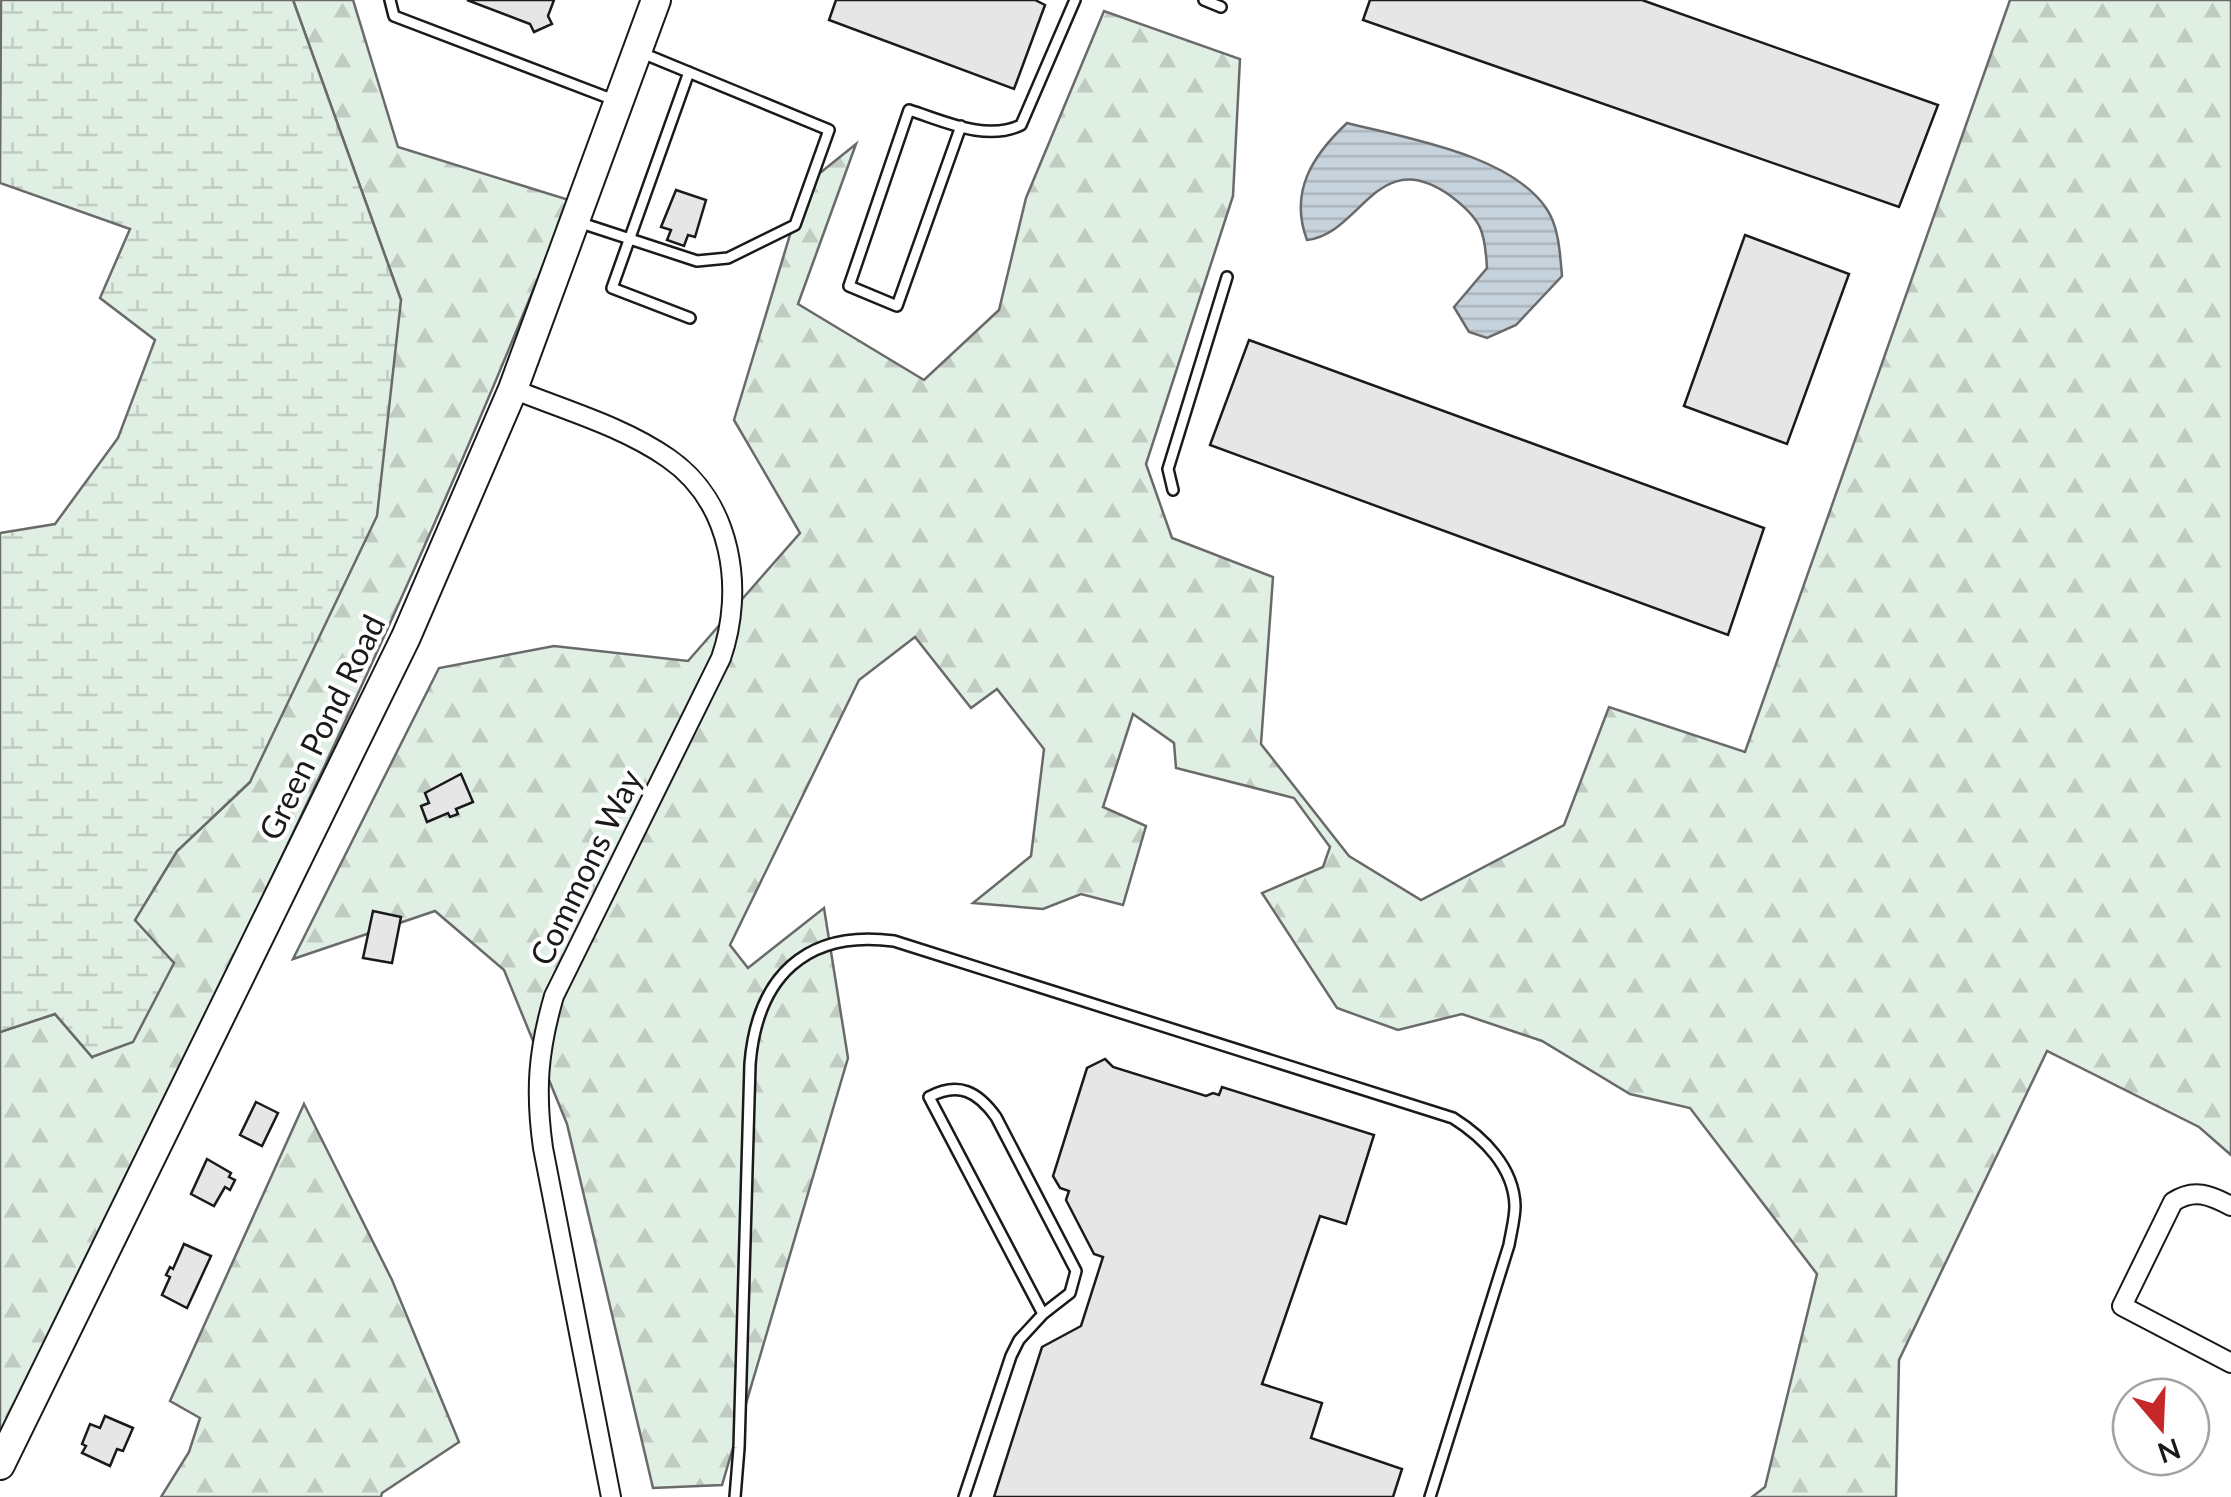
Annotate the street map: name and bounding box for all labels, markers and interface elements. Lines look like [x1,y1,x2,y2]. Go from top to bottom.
street label: Green Pond Road [250,608,392,846]
street label: Commons Way [521,762,649,971]
north arrow [2111,1377,2211,1477]
text: N [2154,1432,2185,1471]

